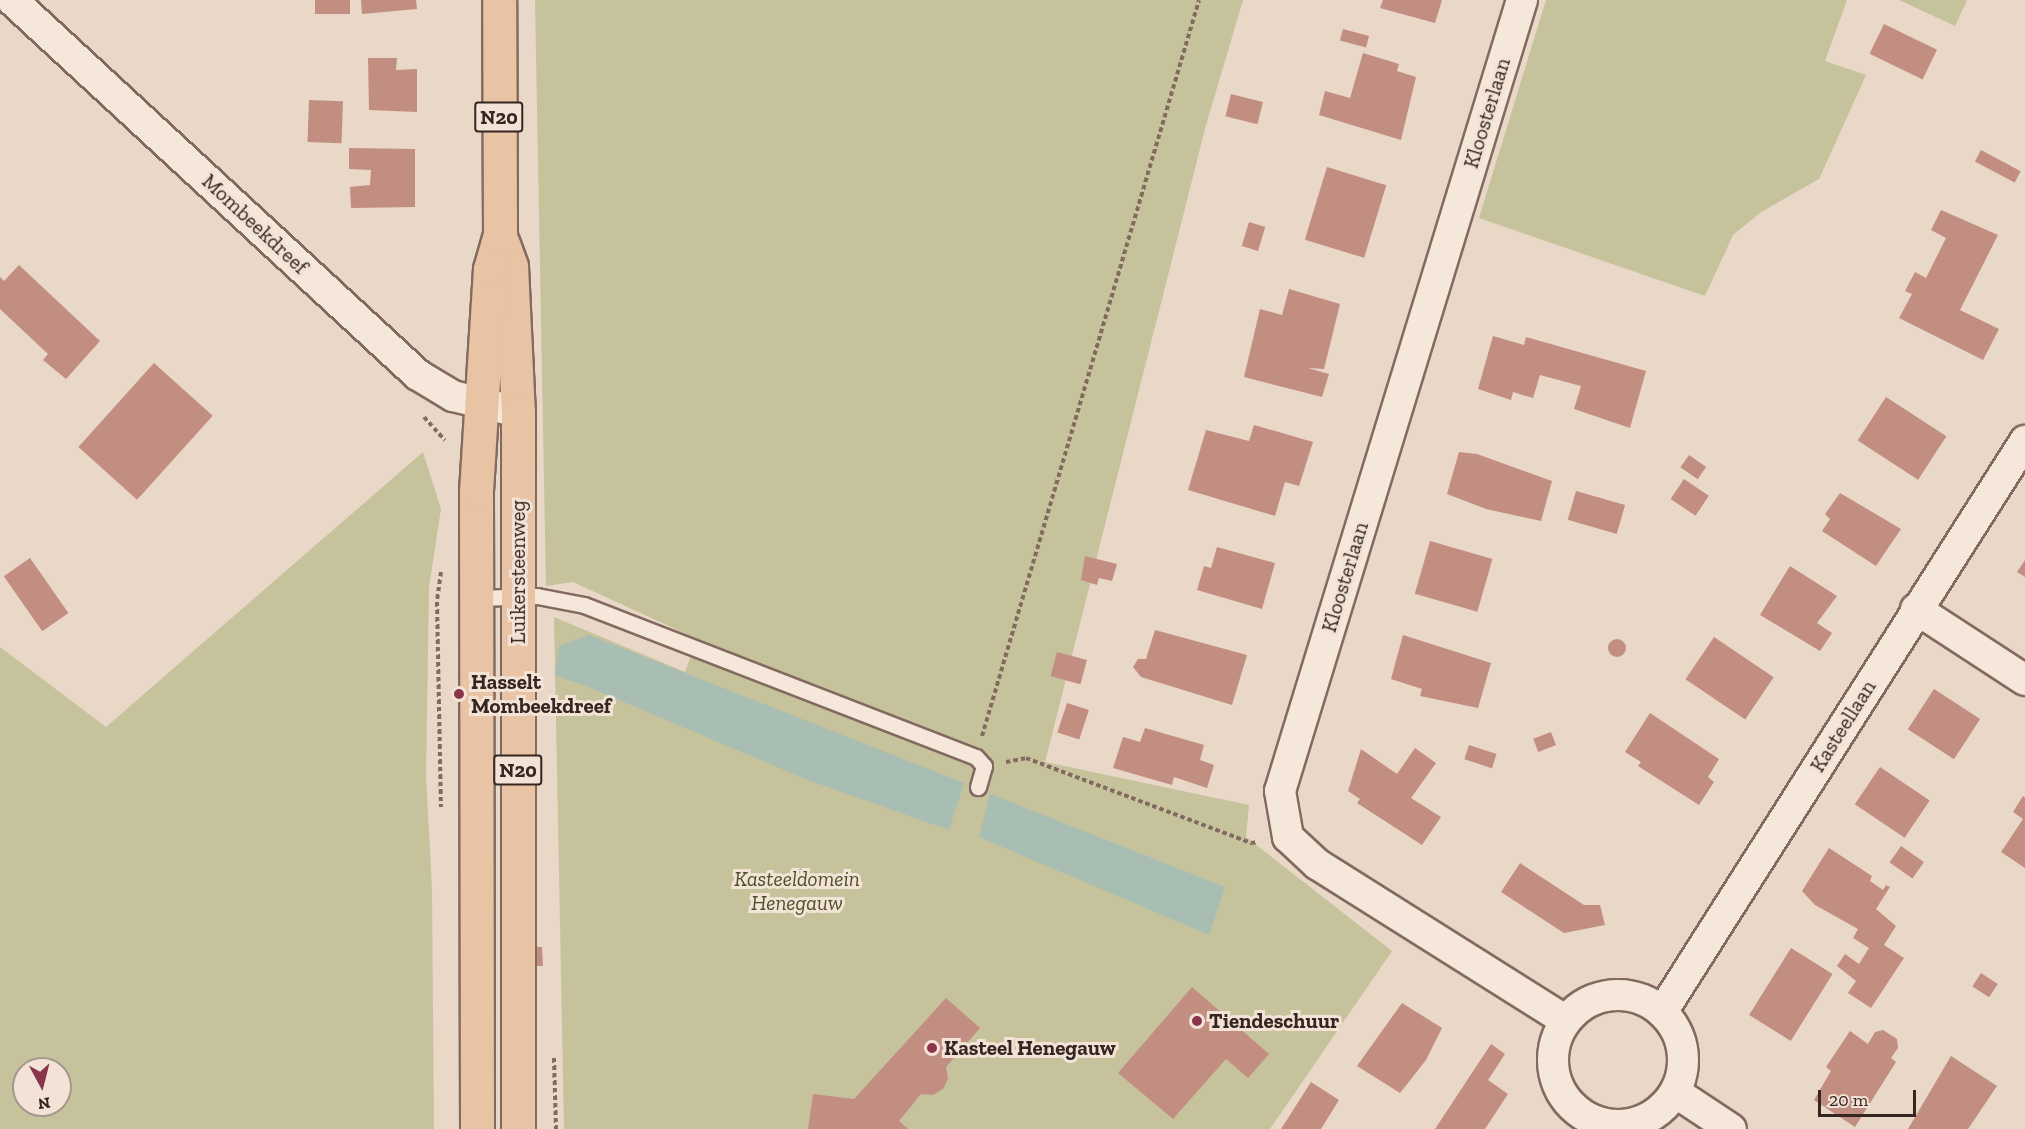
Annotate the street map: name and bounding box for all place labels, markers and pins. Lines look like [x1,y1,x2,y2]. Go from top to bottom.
place label: Hasselt Mombeekdreef [471,669,611,719]
marker: Hasselt Mombeekdreef [452,687,466,701]
place label: Tiendeschuur [1209,1008,1339,1034]
marker: Tiendeschuur [1190,1014,1204,1028]
place label: Kasteel Henegauw [944,1035,1116,1061]
marker: Kasteel Henegauw [925,1041,939,1055]

